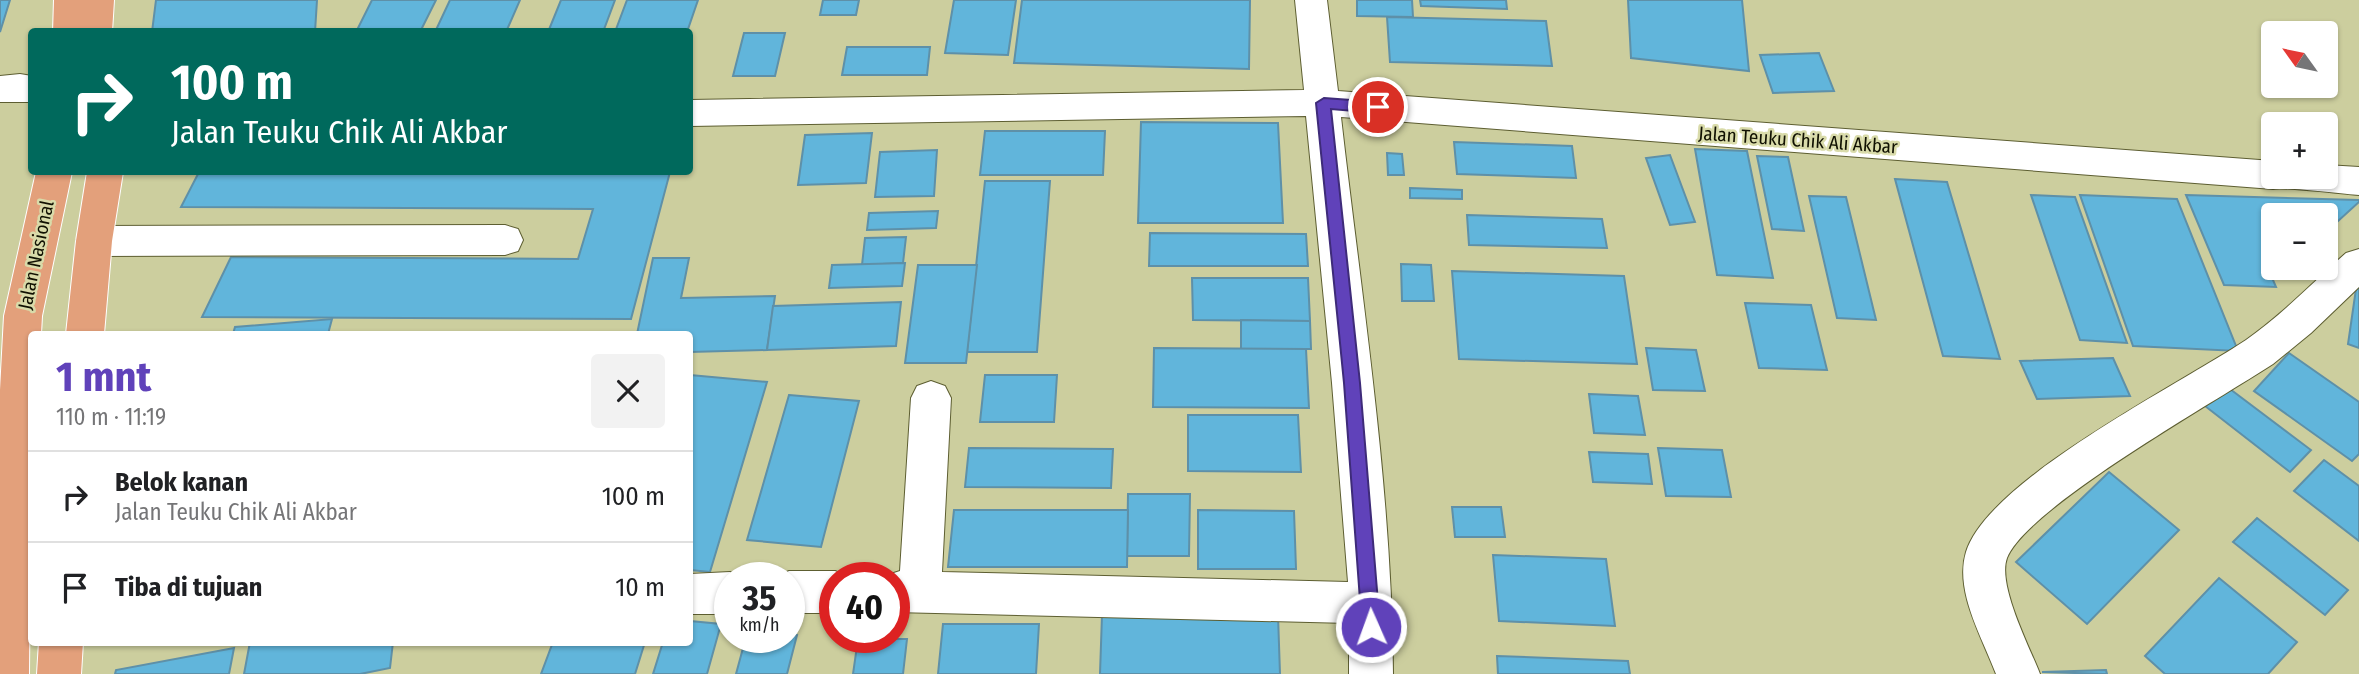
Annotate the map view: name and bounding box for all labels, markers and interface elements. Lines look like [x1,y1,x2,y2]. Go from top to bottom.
north arrow [2261,21,2338,98]
map controls [2261,21,2338,280]
text: 100 m [171,53,293,112]
icon: right [56,56,147,147]
pin [1348,77,1408,137]
icon: arrive [1359,88,1397,126]
button: + [2261,112,2338,189]
text: Jalan Teuku Chik Ali Akbar [171,113,507,151]
street label: Jalan Teuku Chik Ali Akbar [1698,122,1899,158]
street label: Jalan Nasional [13,198,59,312]
button: − [2261,203,2338,280]
text: 1 mnt [56,352,151,402]
button: close [591,354,665,428]
text: 110 m · 11:19 [56,403,166,431]
text: Belok kanan [115,467,248,498]
icon: right [56,478,94,516]
text: 100 m [602,481,665,512]
text: Jalan Teuku Chik Ali Akbar [115,498,357,526]
speed limit sign: 40 [819,562,910,653]
icon: arrive [56,569,94,607]
text: Tiba di tujuan [115,572,262,603]
text: 10 m [615,572,665,603]
text: 35 [743,577,776,619]
position arrow [1334,590,1408,664]
text: km/h [739,614,780,636]

